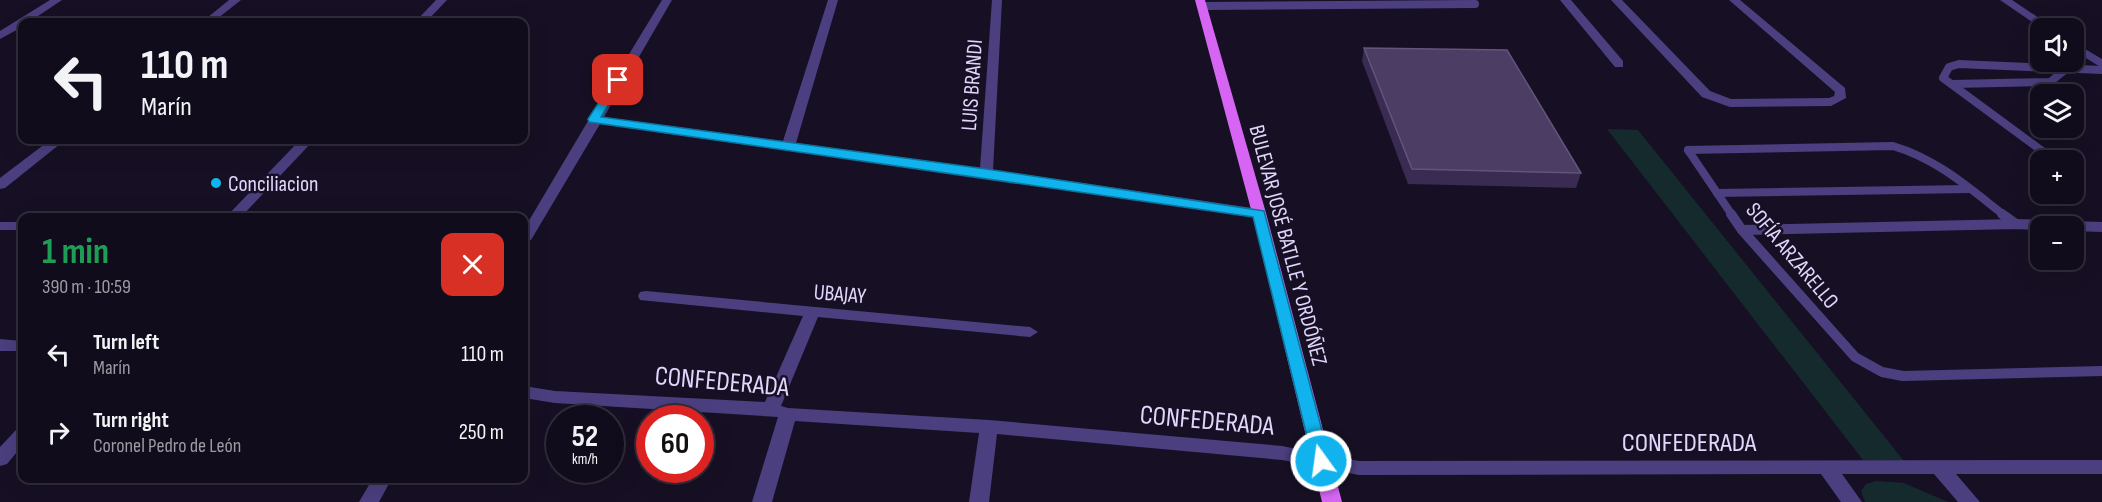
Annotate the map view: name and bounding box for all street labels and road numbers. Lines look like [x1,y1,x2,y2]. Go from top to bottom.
street label: LUIS BRANDI [956,38,989,132]
street label: BULEVAR JOSÉ BATLLE Y ORDÓÑEZ [1242,122,1333,369]
street label: SOFÍA ARZARELLO [1740,197,1844,315]
street label: UBAJAY [813,279,867,310]
street label: CONFEDERADA [654,360,791,404]
street label: CONFEDERADA [1139,399,1276,443]
street label: CONFEDERADA [1622,427,1757,459]

